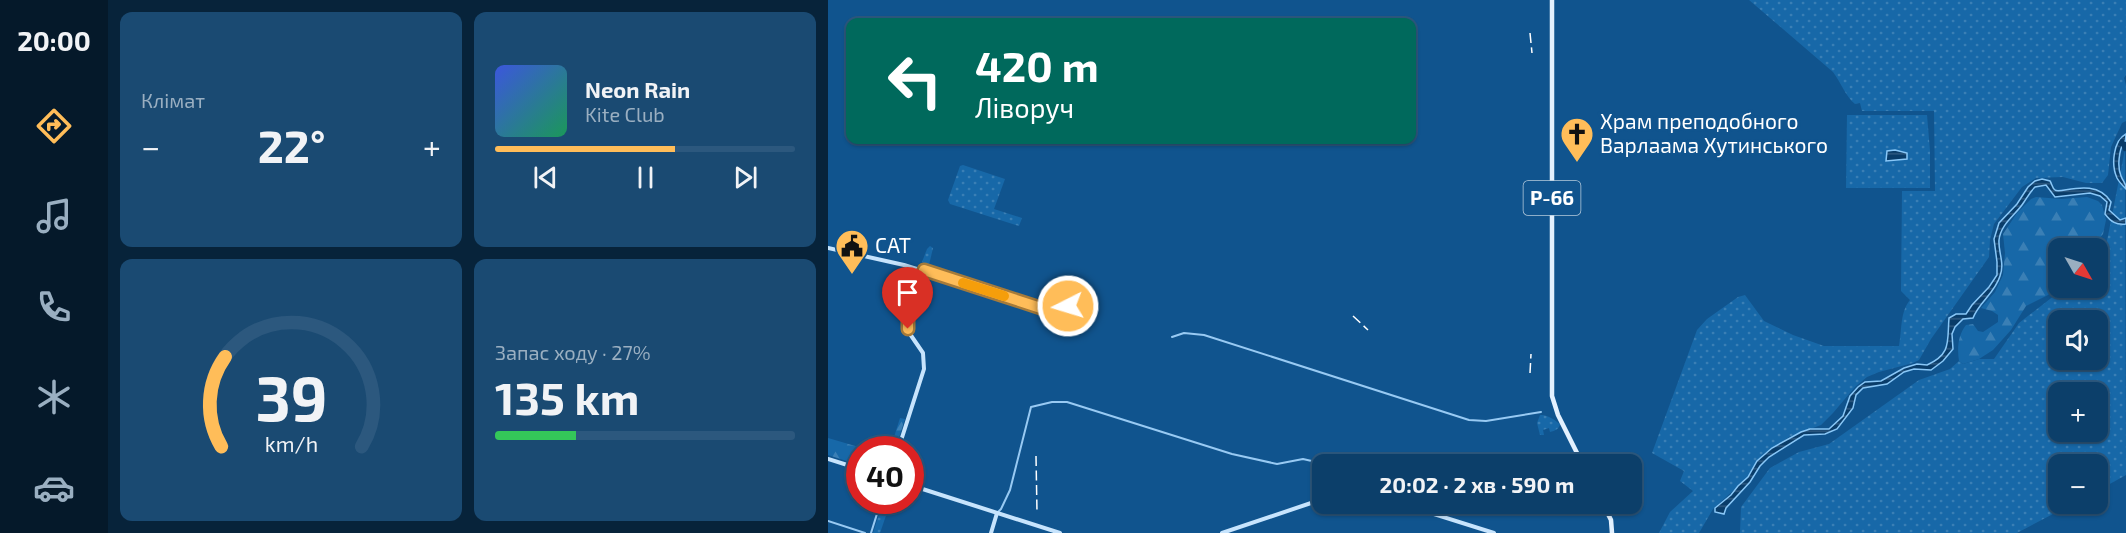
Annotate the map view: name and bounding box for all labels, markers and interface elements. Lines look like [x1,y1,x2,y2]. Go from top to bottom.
text: 20:00 [17,24,91,56]
text: 420 m [975,40,1099,90]
icon: left [876,42,954,120]
text: Neon Rain [585,76,690,102]
text: Клімат [141,88,205,112]
text: Ліворуч [975,91,1074,123]
text: Kite Club [585,102,665,126]
icon: directions [33,105,75,147]
place label: Храм преподобного Варлаама Хутинського [1600,108,1828,158]
church icon: Храм преподобного Варлаама Хутинського [1559,116,1595,163]
text: 22° [258,118,325,172]
text: − [141,126,160,166]
text: + [423,126,441,166]
icon: previous [529,161,562,194]
icon: pause [629,161,662,194]
icon: next [729,161,762,194]
road number: Р-66 [1524,181,1580,215]
icon: music [33,195,75,237]
public building icon: CAT [834,228,870,275]
place label: CAT [875,232,911,257]
north arrow [2048,238,2108,298]
map controls [2048,238,2108,514]
pin [882,267,933,329]
position arrow [1036,274,1100,338]
icon: arrive [891,276,924,309]
icon: phone [33,286,75,328]
button: sound [2048,310,2108,370]
text: Запас ходу · 27% [495,340,651,364]
text: 39 [255,359,327,434]
text: 135 km [495,370,639,424]
icon: climate [33,376,75,418]
button: + [2048,382,2108,442]
text: km/h [264,431,318,456]
speed limit sign: 40 [846,436,924,514]
button: − [2048,454,2108,514]
icon: car [33,467,75,509]
text: 20:02 · 2 хв · 590 m [1380,471,1574,497]

